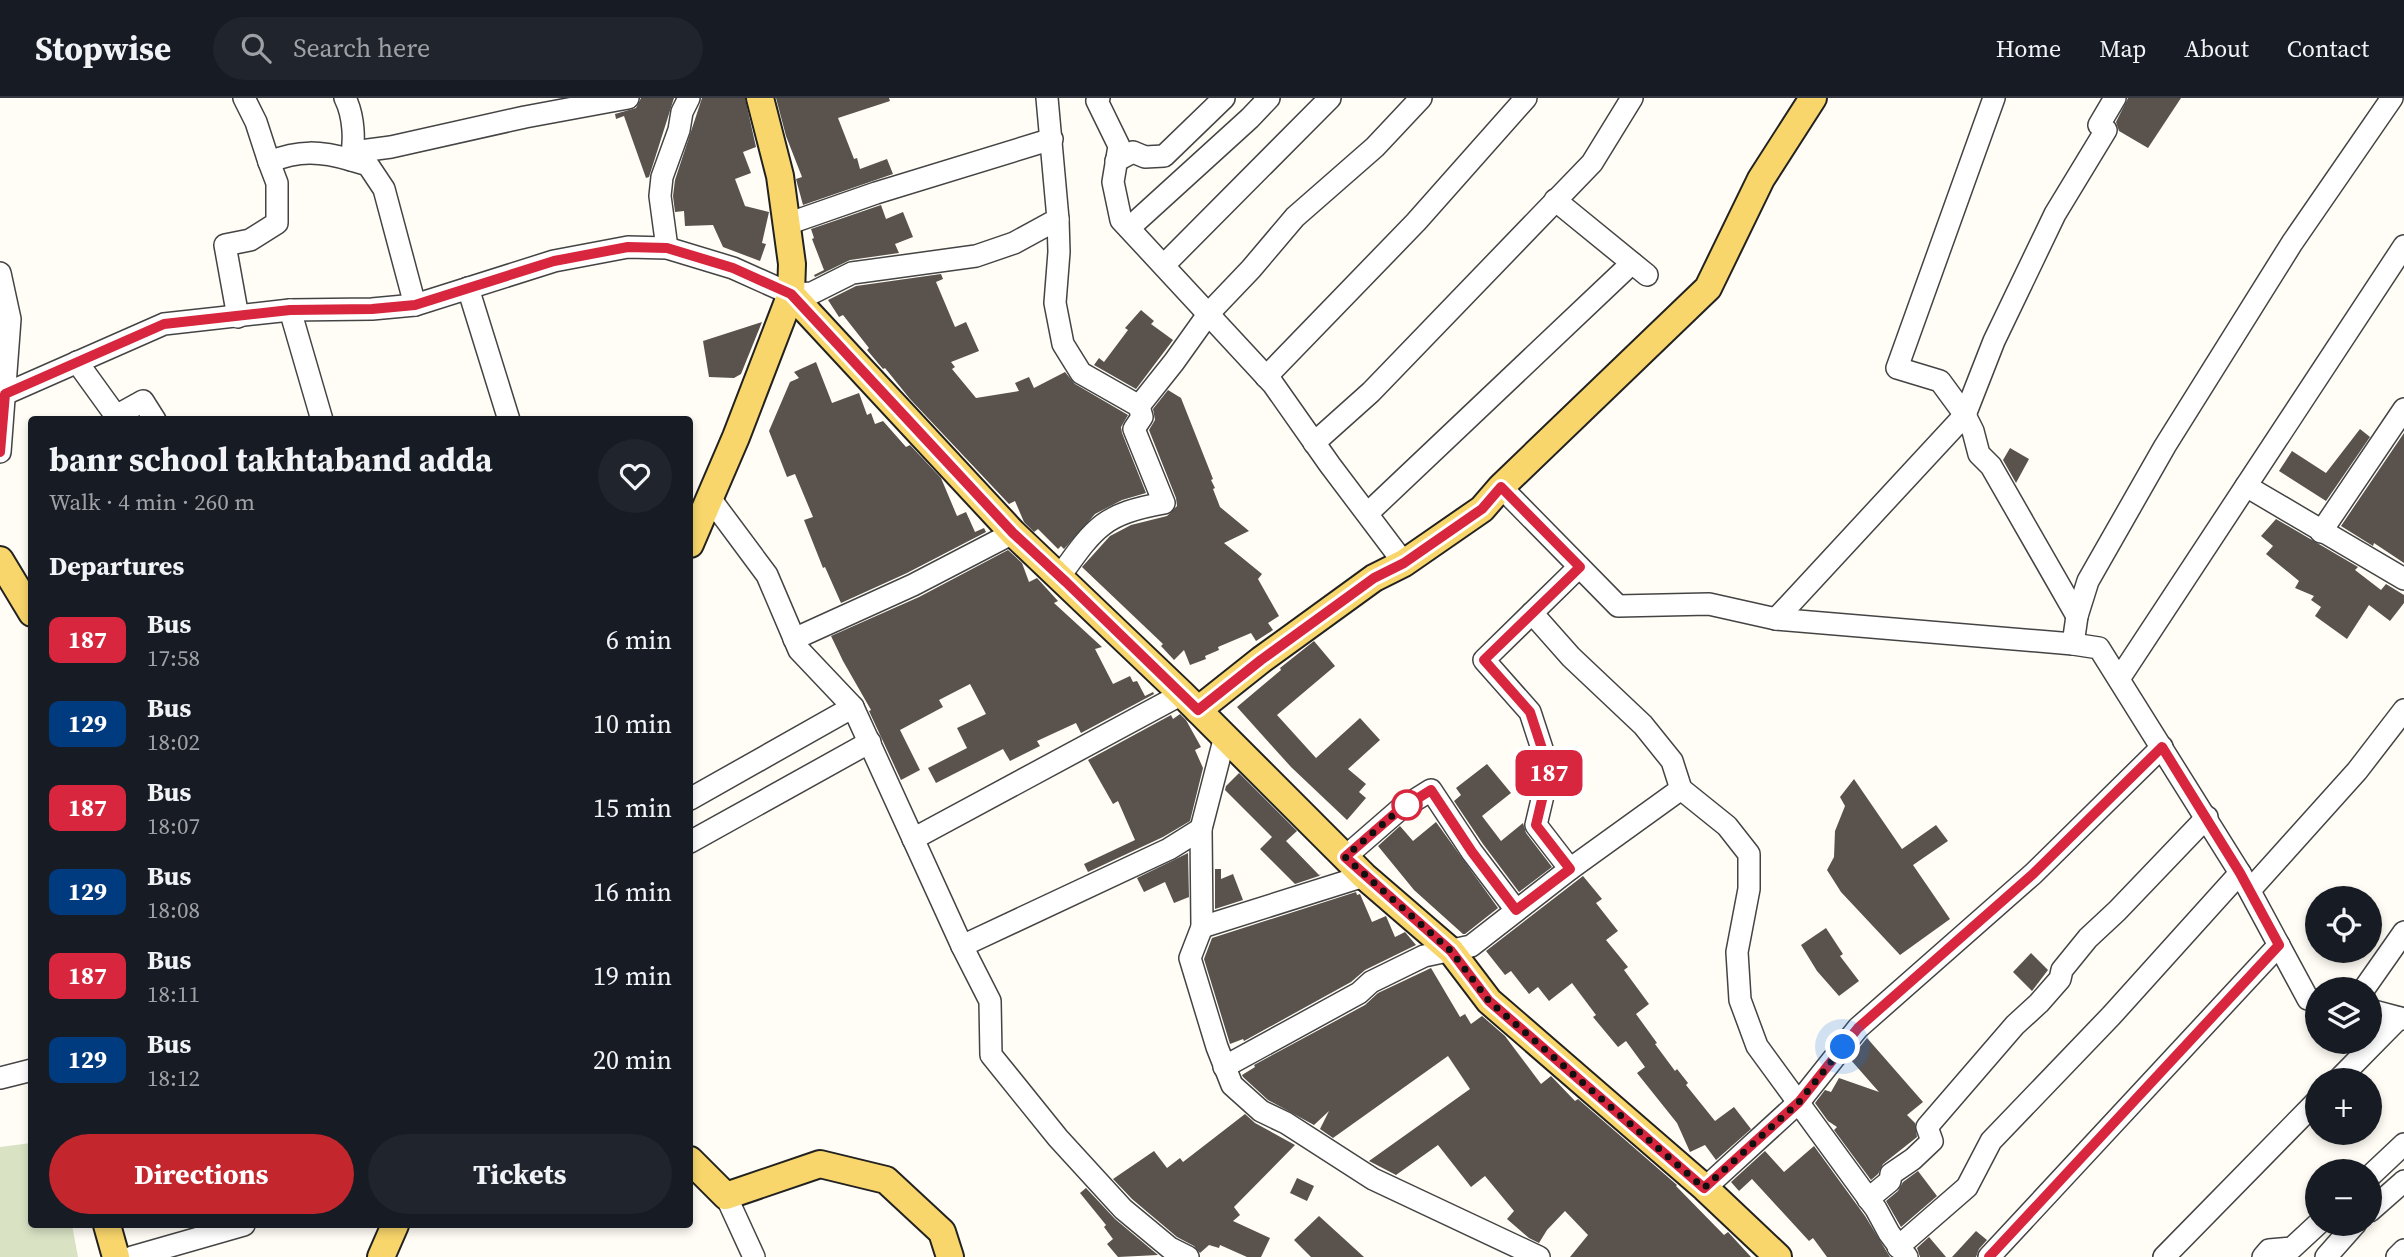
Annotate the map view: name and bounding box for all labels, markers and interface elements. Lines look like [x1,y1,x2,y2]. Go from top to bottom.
search box [213,17,703,80]
text: Stopwise [35,26,171,71]
icon: search [237,29,275,67]
text: Search here [293,30,430,66]
text: Home [1996,32,2061,65]
text: Map [2099,32,2146,65]
text: About [2184,32,2249,65]
text: Contact [2287,32,2369,65]
text: banr school takhtaband adda [49,437,493,482]
button: heart [598,439,672,513]
text: Walk · 4 min · 260 m [49,486,255,518]
text: Departures [49,548,184,584]
text: Bus [147,606,191,642]
text: 6 min [606,622,672,658]
text: 187 [68,623,107,656]
text: 17:58 [147,642,200,674]
text: Bus [147,690,191,726]
text: 10 min [593,706,672,742]
text: 129 [68,707,107,740]
text: 18:02 [147,726,200,758]
line badge: 187 [1509,750,1589,796]
text: 187 [1529,756,1569,789]
text: Bus [147,774,191,810]
text: 15 min [593,790,672,826]
unlabelled marker [1392,790,1422,820]
text: 187 [68,791,107,824]
text: 18:07 [147,810,200,842]
text: Bus [147,858,191,894]
text: 16 min [593,874,672,910]
text: 129 [68,875,107,908]
map controls [2305,886,2382,1236]
button: locate [2305,886,2382,963]
text: 18:08 [147,894,200,926]
text: Bus [147,942,191,978]
text: 19 min [593,958,672,994]
text: 187 [68,959,107,992]
button: layers [2305,977,2382,1054]
text: 18:11 [147,978,200,1010]
text: Bus [147,1026,191,1062]
your location [1825,1029,1860,1064]
text: 20 min [593,1042,672,1078]
text: 129 [68,1043,107,1076]
text: 18:12 [147,1062,200,1094]
button: + [2305,1068,2382,1145]
button: Directions [49,1134,354,1214]
button: Tickets [368,1134,672,1214]
button: − [2305,1159,2382,1236]

